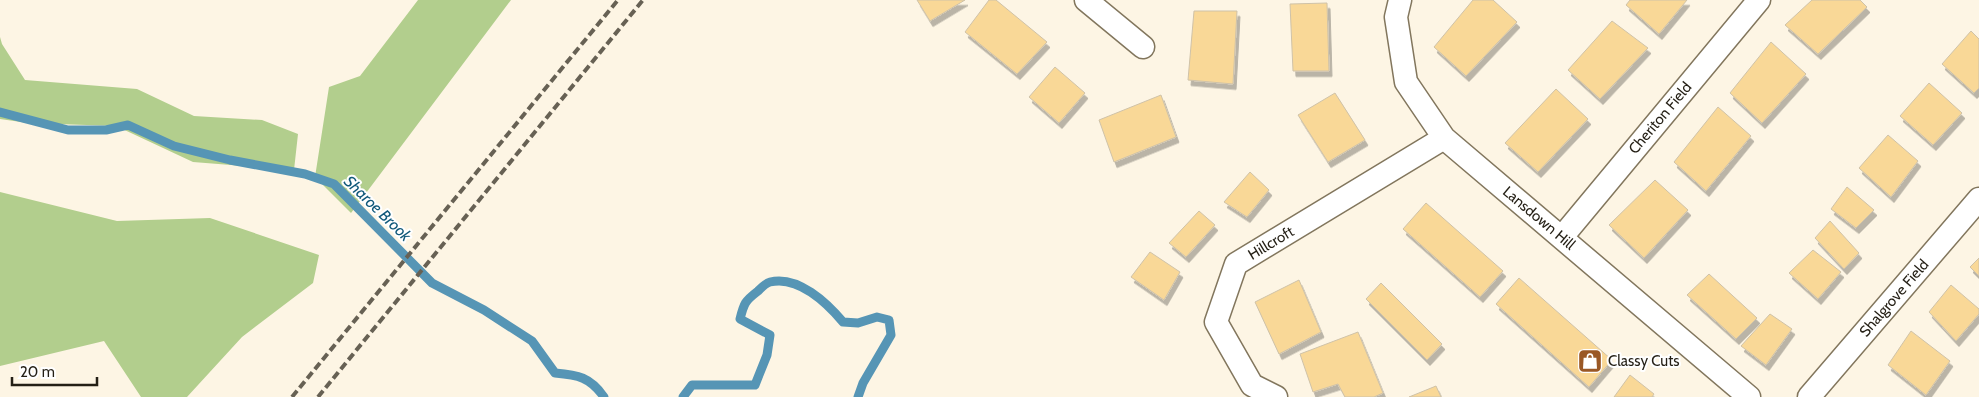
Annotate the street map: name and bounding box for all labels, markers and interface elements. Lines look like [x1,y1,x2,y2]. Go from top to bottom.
street label: Cheriton Field [1625,78,1695,158]
water label: Sharoe Brook [340,172,416,246]
street label: Lansdown Hill [1499,182,1579,254]
street label: Hillcroft [1245,222,1297,264]
street label: Shalgrove Field [1856,256,1932,340]
shop icon: Classy Cuts [1577,348,1603,374]
place label: Classy Cuts [1608,352,1680,370]
scale bar [12,354,98,386]
text: 20 m [20,363,55,381]

